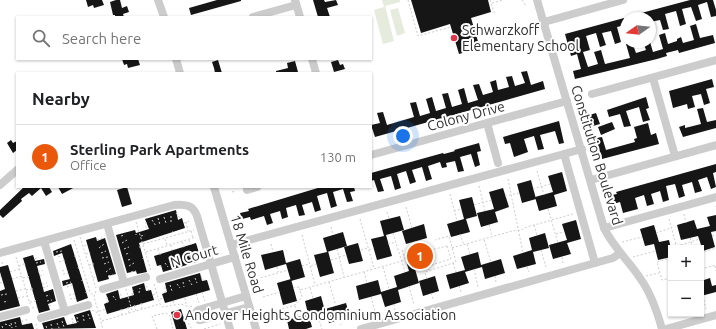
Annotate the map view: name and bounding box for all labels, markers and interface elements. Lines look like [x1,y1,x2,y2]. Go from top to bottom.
north arrow [620,12,656,48]
search box [16,16,372,60]
place label: Schwarzkoff Elementary School [462,22,580,54]
icon: search [30,27,52,49]
text: Search here [62,30,141,47]
marker: Schwarzkoff Elementary School [449,33,459,43]
street label: Constitution Boulevard [568,83,626,227]
text: Nearby [32,89,90,108]
street label: Colony Drive [426,98,506,134]
your location [393,126,413,146]
text: Sterling Park Apartments [70,141,249,158]
text: 1 [41,150,49,164]
text: 130 m [320,150,356,164]
text: Office [70,158,106,172]
street label: 18 Mile Road [227,213,267,295]
street label: N Court [168,241,220,270]
pin: 1 [407,241,433,271]
map controls [668,245,704,317]
button: + [668,245,704,281]
button: − [668,281,704,317]
place label: Andover Heights Condominium Association [185,307,456,323]
marker: Andover Heights Condominium Association [172,310,182,320]

